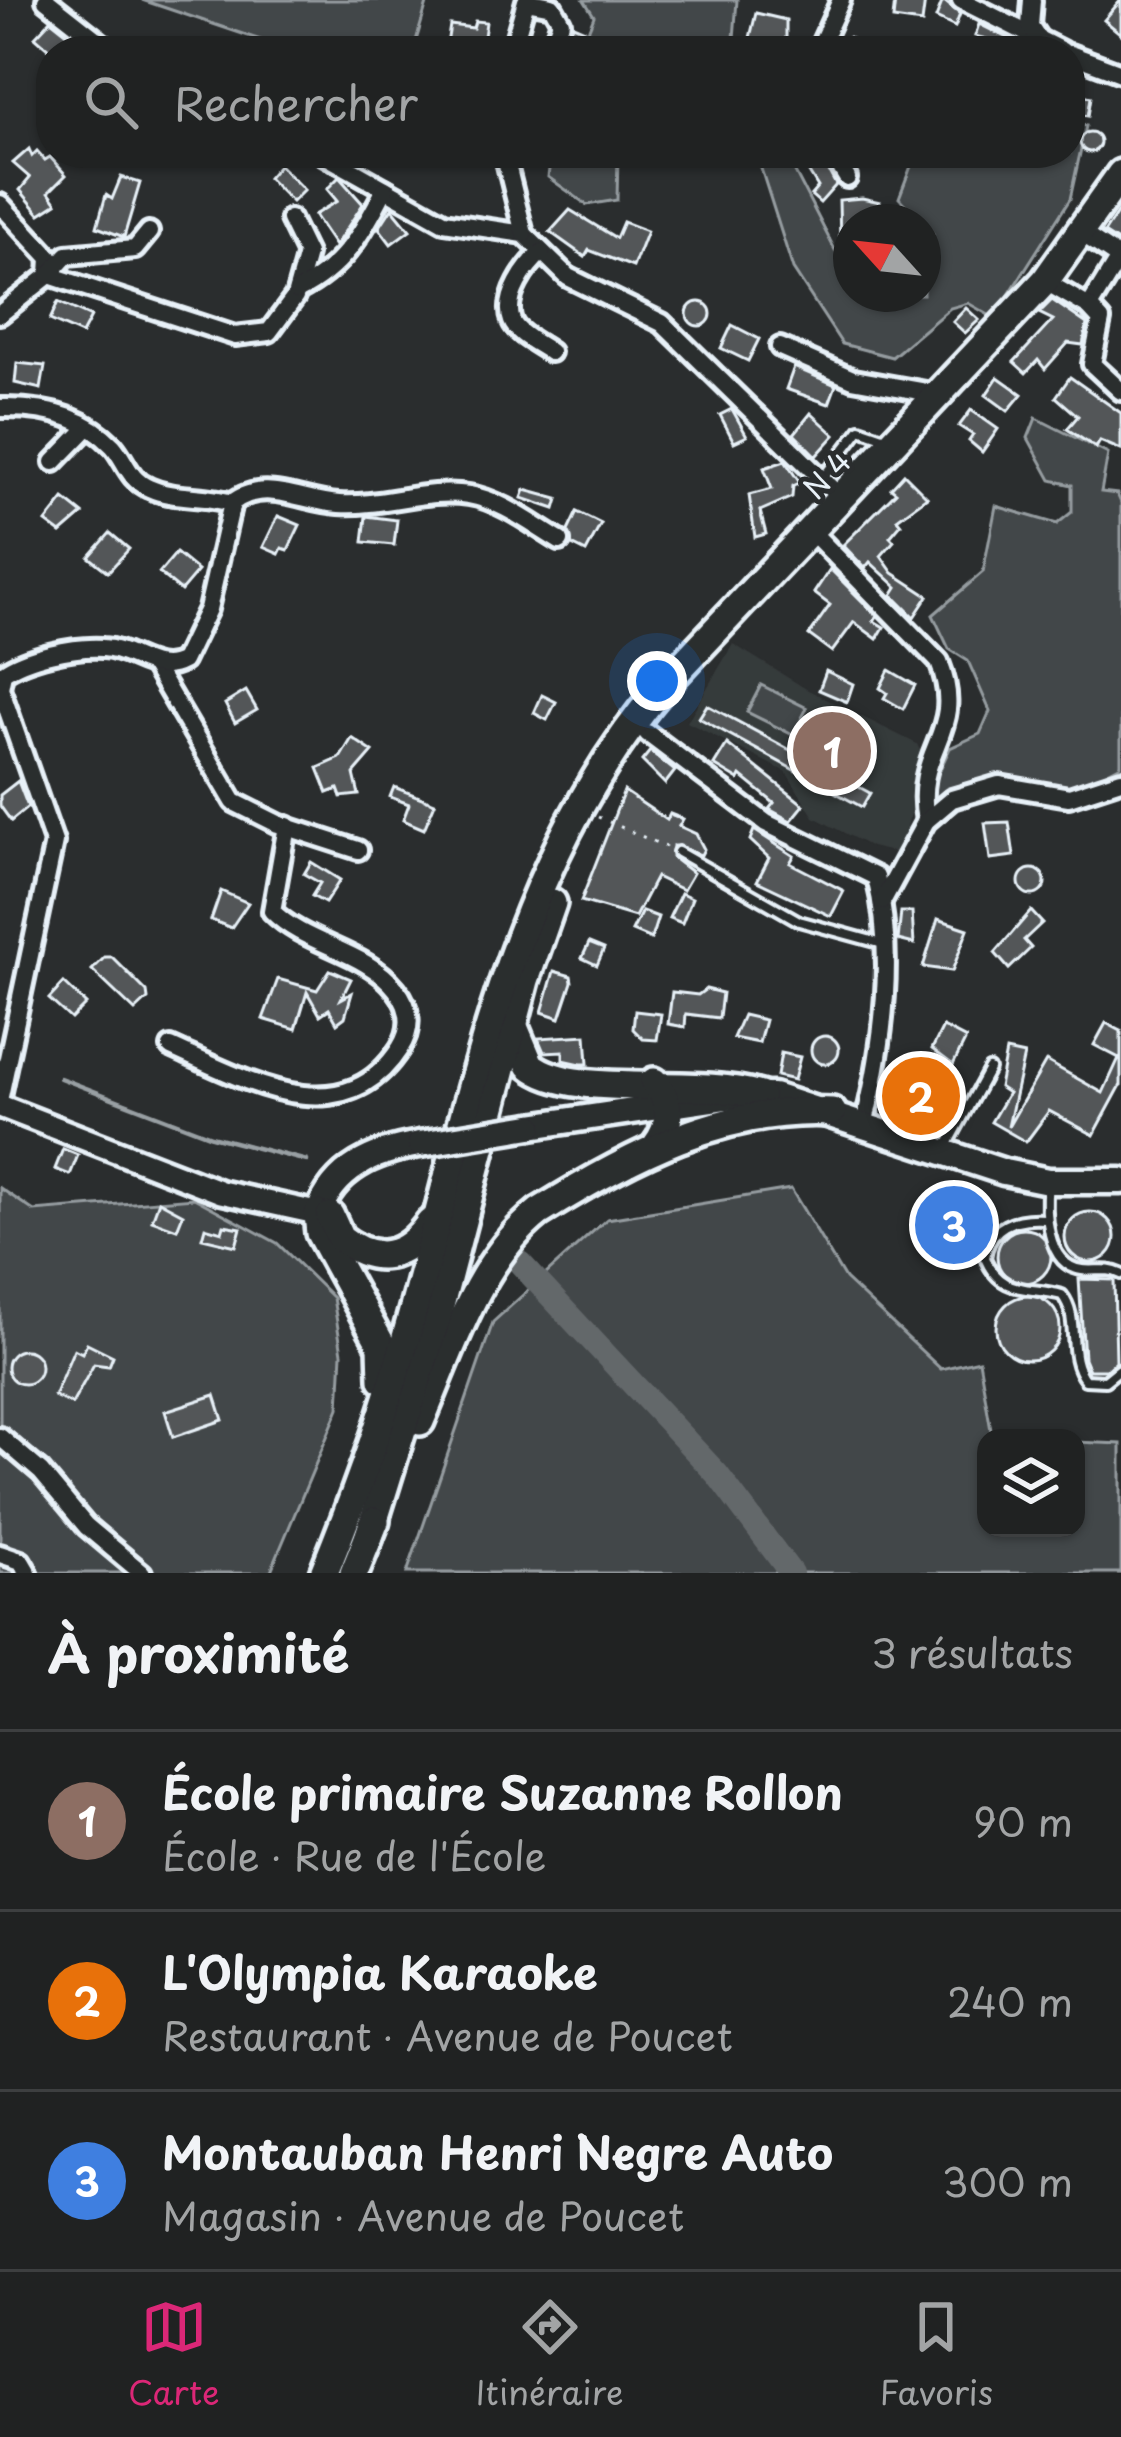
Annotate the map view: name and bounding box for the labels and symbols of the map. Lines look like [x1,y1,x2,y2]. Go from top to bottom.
north arrow [833,204,941,312]
street label: N 4 [792,439,860,509]
your location [627,651,687,711]
pin: 1 [793,706,871,796]
pin: 2 [882,1051,960,1141]
pin: 3 [915,1180,993,1270]

